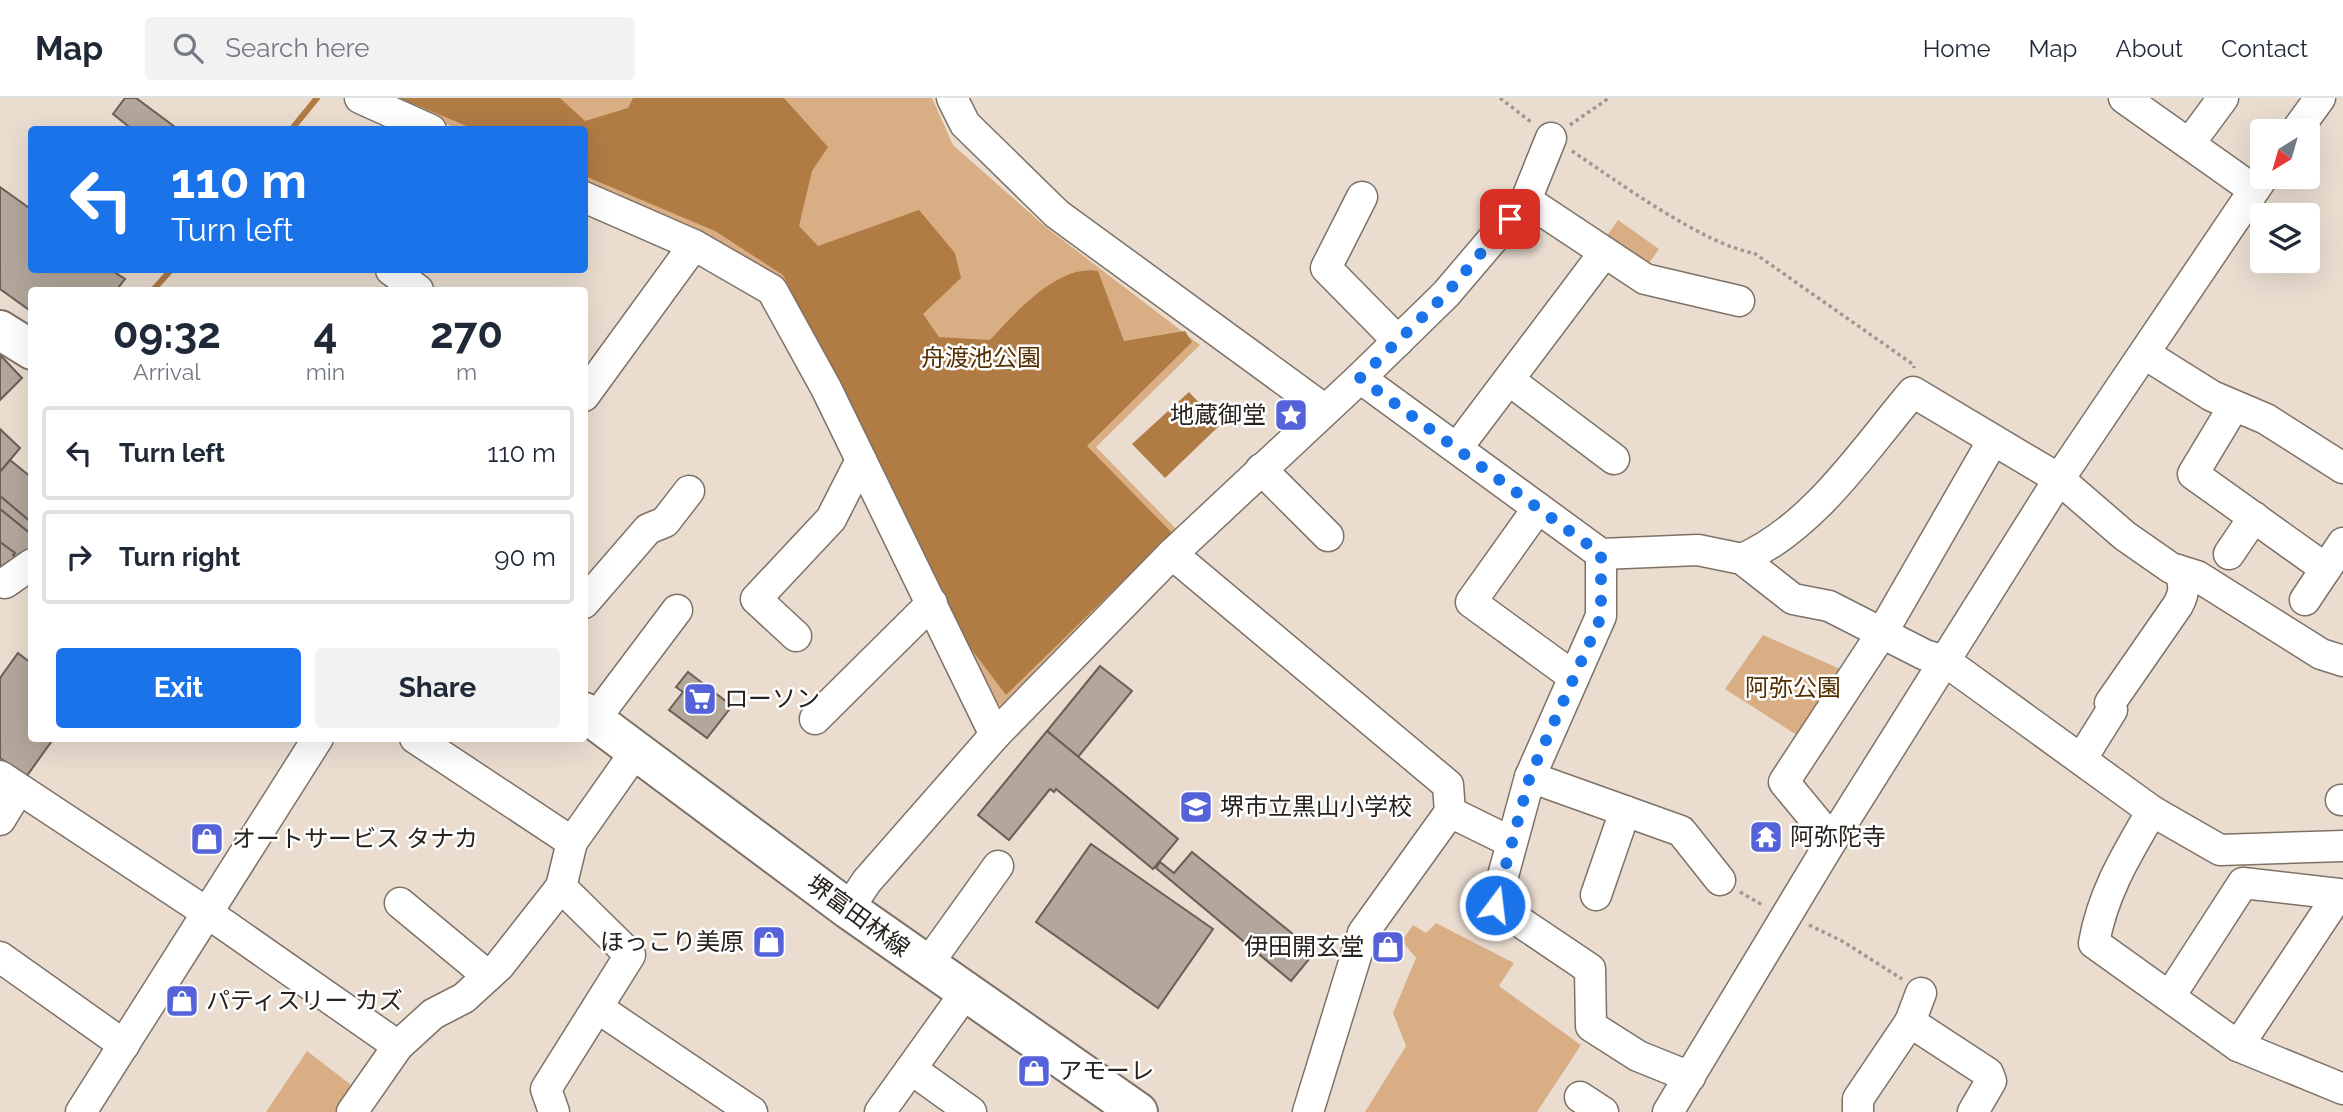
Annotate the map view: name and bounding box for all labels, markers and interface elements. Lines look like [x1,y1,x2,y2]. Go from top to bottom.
search box [145,17,635,80]
text: Map [35,29,103,68]
icon: search [169,29,207,67]
text: Search here [225,33,370,63]
text: Home [1923,34,1991,63]
text: Map [2029,34,2077,63]
text: About [2115,34,2183,63]
text: Contact [2221,34,2308,63]
north arrow [2250,119,2320,189]
map controls [2250,119,2320,273]
text: 110 m [171,152,307,209]
icon: left [56,154,147,245]
pin [1480,189,1540,249]
icon: arrive [1491,200,1529,238]
button: layers [2250,203,2320,273]
text: Turn left [171,211,293,248]
text: 09:32 [113,309,221,358]
text: 4 [313,309,337,358]
text: 270 [430,309,503,358]
park label: 舟渡池公園 [921,343,1041,372]
text: Arrival [133,358,201,385]
text: min [306,358,345,385]
text: m [456,358,477,385]
place icon: 地蔵御堂 [1272,396,1310,434]
place label: 地蔵御堂 [1170,400,1266,429]
icon: left [60,434,98,472]
text: Turn left [119,438,225,468]
text: 110 m [487,438,556,468]
icon: right [60,538,98,576]
text: Turn right [119,542,240,572]
text: 90 m [494,542,556,572]
button: Exit [56,648,301,728]
button: Share [315,648,560,728]
park label: 阿弥公園 [1745,673,1841,702]
supermarket icon: ローソン [681,680,719,718]
place label: ローソン [724,684,820,713]
school or university icon: 堺市立黒山小学校 [1177,788,1215,826]
place label: 堺市立黒山小学校 [1220,792,1412,821]
temple icon: 阿弥陀寺 [1747,818,1785,856]
shop icon: オートサービス タナカ [188,820,226,858]
place label: 阿弥陀寺 [1790,822,1886,851]
place label: オートサービス タナカ [232,824,478,853]
position arrow [1458,868,1532,942]
street label: 堺富田林線 [801,869,915,963]
shop icon: ほっこり美原 [750,923,788,961]
place label: ほっこり美原 [600,927,744,956]
shop icon: 伊田開玄堂 [1369,928,1407,966]
place label: 伊田開玄堂 [1244,932,1364,961]
shop icon: パティスリー カズ [163,982,201,1020]
place label: パティスリー カズ [206,986,403,1015]
shop icon: アモーレ [1015,1052,1053,1090]
place label: アモーレ [1058,1056,1154,1085]

